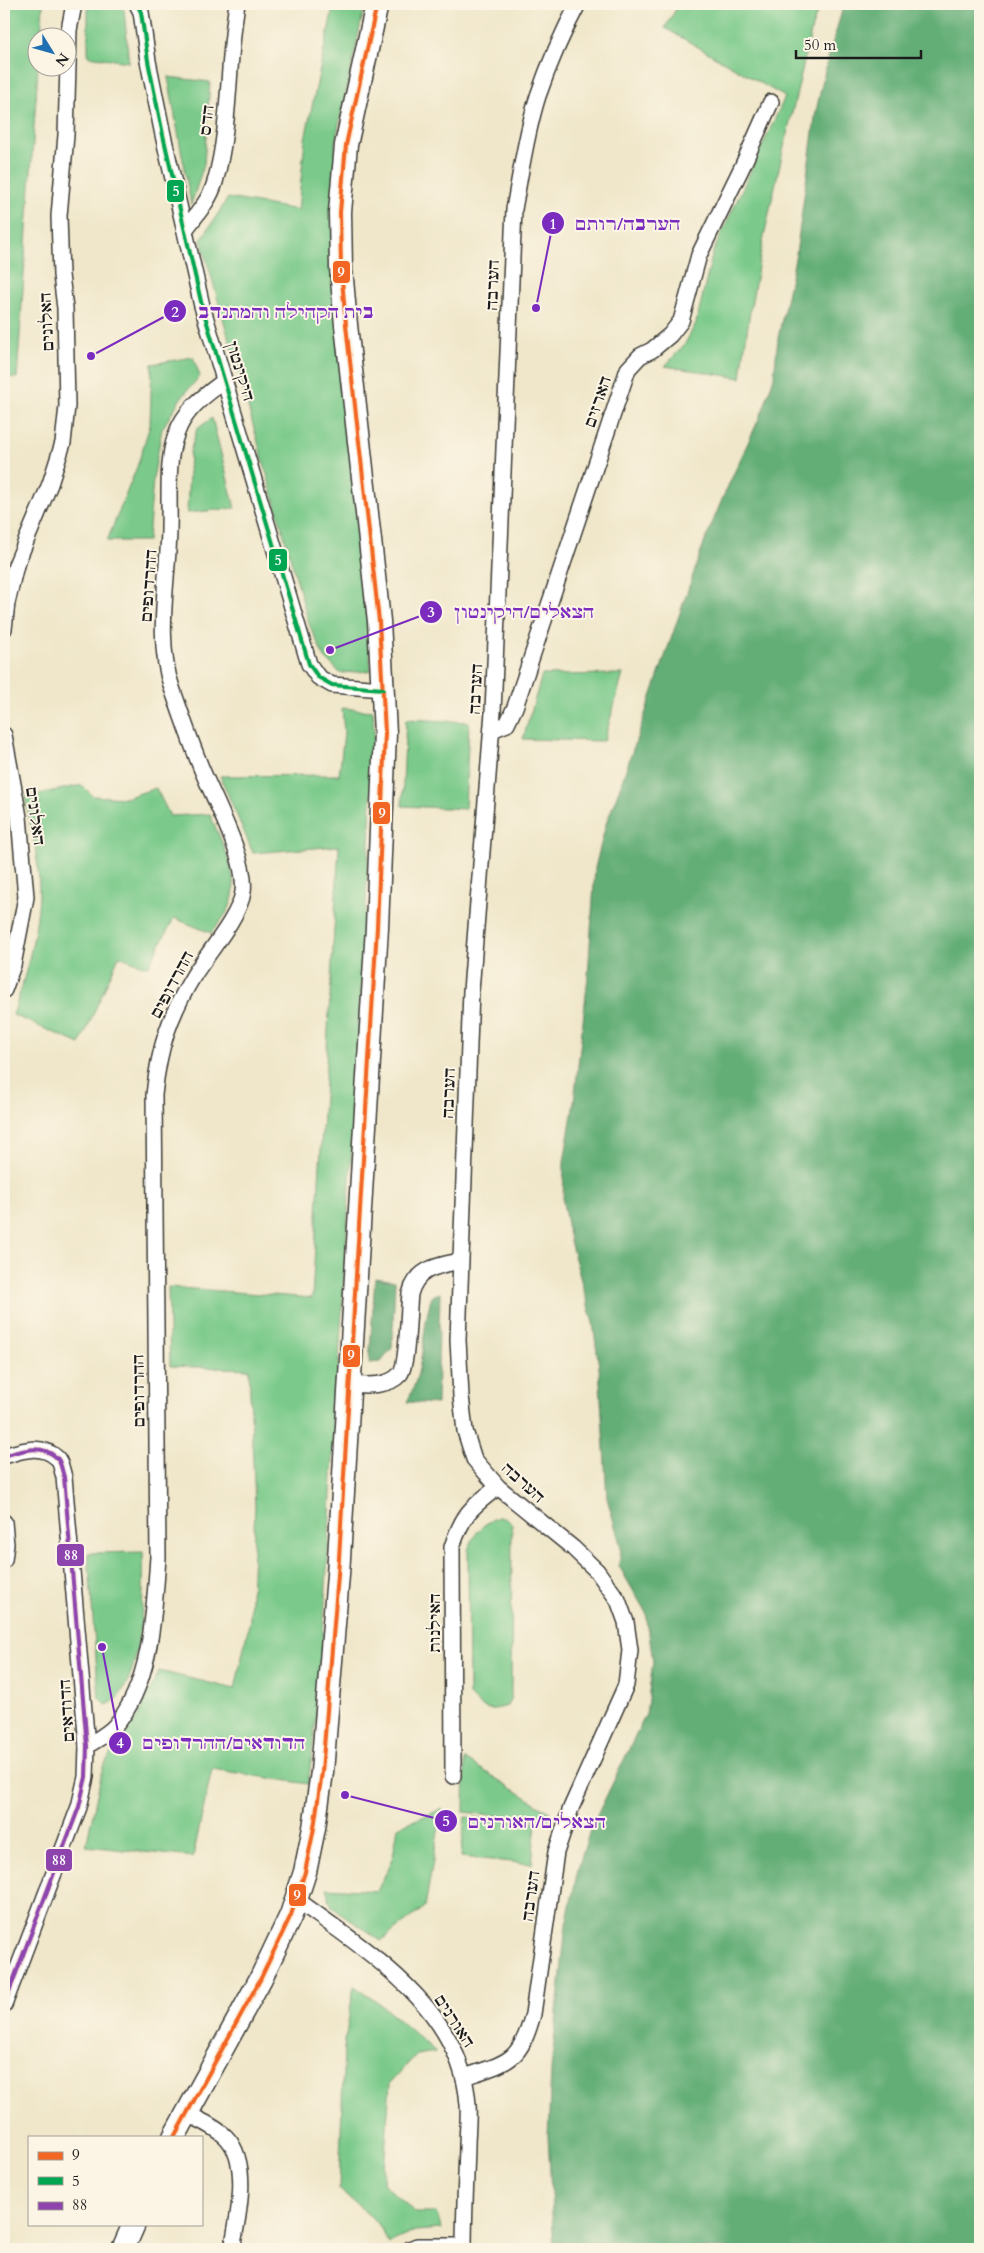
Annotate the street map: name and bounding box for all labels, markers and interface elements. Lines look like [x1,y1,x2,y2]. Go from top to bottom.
north arrow [28,28,78,78]
scale bar [796,28,922,60]
text: 50 m [804,35,836,55]
text: N [51,49,73,70]
street label: הדס [194,104,220,136]
line badge: 5 [166,179,185,203]
text: 5 [172,182,180,201]
callout: הערבה/רותם [540,207,690,240]
text: הערבה/רותם [575,212,681,237]
text: 1 [549,214,557,234]
street label: הערבה [481,259,505,311]
line badge: 9 [332,260,351,284]
text: 9 [337,263,345,282]
street label: האלונים [34,292,60,352]
callout: בית הקהילה והמתנדב [163,295,384,328]
text: בית הקהילה והמתנדב [198,300,374,325]
text: 2 [171,302,179,322]
street label: היקינטון [220,338,260,404]
street label: הארזים [579,373,617,431]
street label: ההרדופים [135,548,163,624]
line badge: 5 [268,548,288,572]
text: 5 [274,551,282,570]
callout: הצאלים/היקינטון [419,595,604,628]
text: הצאלים/היקינטון [454,600,594,625]
text: 3 [427,602,435,622]
street label: הערבה [464,663,488,715]
street label: האלונים [20,785,50,847]
line badge: 9 [372,801,391,825]
text: 9 [378,804,386,823]
street label: ההרדופים [145,947,199,1023]
street label: הערבה [437,1067,461,1119]
line badge: 9 [342,1344,361,1368]
text: 9 [347,1346,355,1365]
street label: ההרדופים [127,1354,151,1428]
street label: הערבה [497,1458,549,1508]
line badge: 88 [56,1543,85,1567]
text: 88 [64,1546,78,1565]
street label: האילנות [424,1593,446,1653]
street label: הדודאים [54,1679,80,1743]
callout: הדודאים/ההרדופים [108,1726,315,1759]
text: הדודאים/ההרדופים [143,1731,305,1756]
text: 4 [116,1733,124,1753]
callout: הצאלים/האורנים [433,1805,616,1838]
text: הצאלים/האורנים [468,1810,606,1835]
text: 5 [442,1811,450,1831]
line badge: 88 [45,1848,73,1872]
text: 88 [52,1851,66,1870]
street label: הערבה [517,1869,545,1923]
line badge: 9 [288,1883,307,1907]
text: 9 [293,1886,301,1905]
street label: האורנים [429,1990,479,2052]
legend [28,2136,202,2226]
text: 9 [72,2145,80,2165]
text: 5 [72,2171,80,2191]
text: 88 [72,2195,87,2215]

